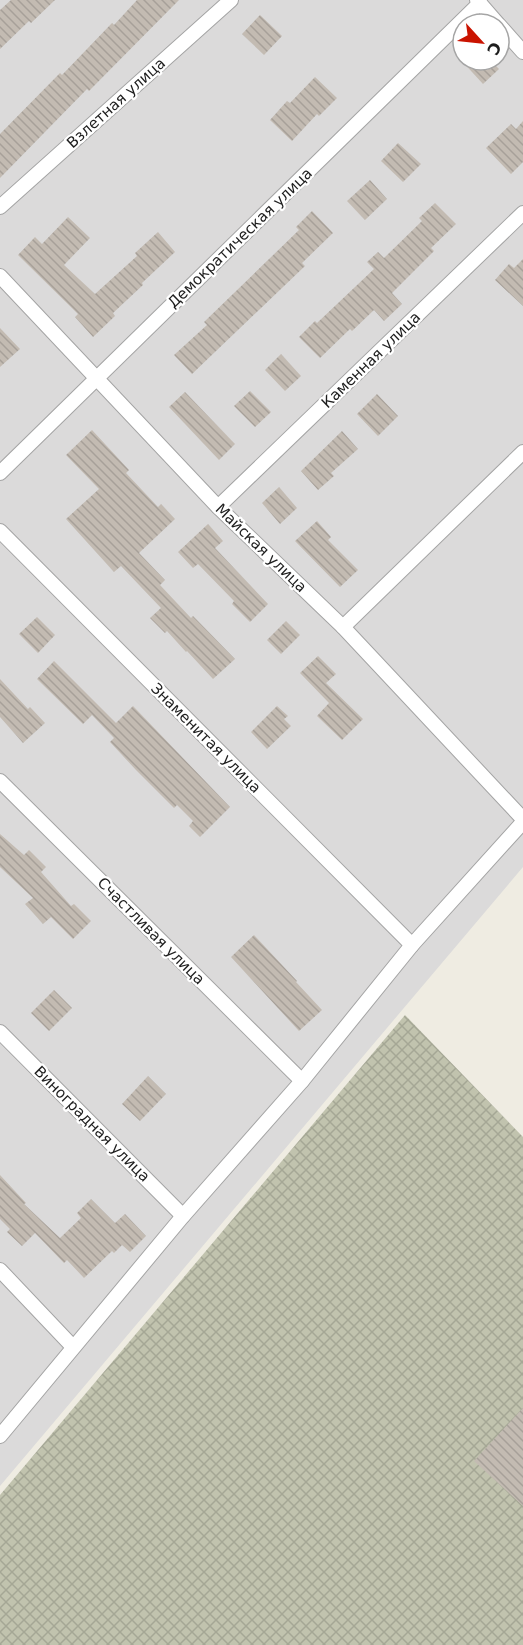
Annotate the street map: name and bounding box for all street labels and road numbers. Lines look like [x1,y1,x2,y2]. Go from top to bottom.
street label: Взлетная улица [63,54,169,152]
street label: Демократическая улица [164,164,316,312]
street label: Каменная улица [318,308,424,412]
street label: Майская улица [212,500,310,596]
street label: Знаменитая улица [147,679,265,797]
street label: Счастливая улица [94,874,208,988]
street label: Виноградная улица [30,1062,154,1186]

